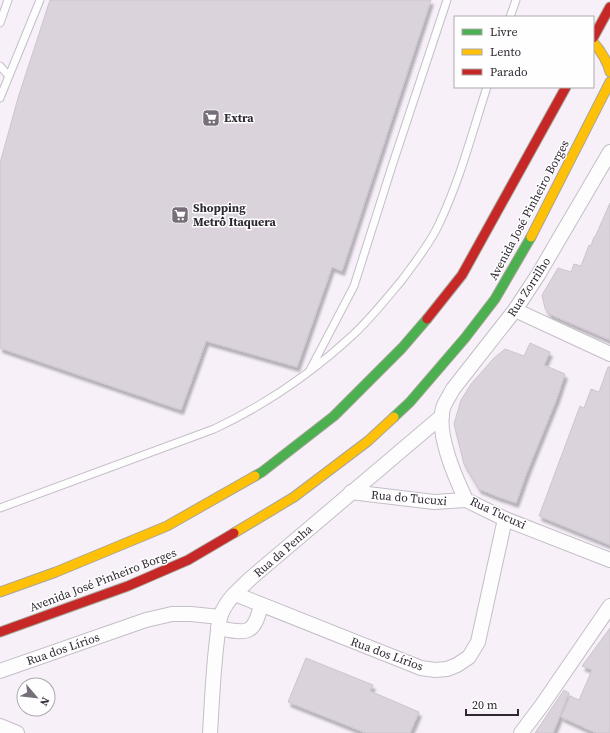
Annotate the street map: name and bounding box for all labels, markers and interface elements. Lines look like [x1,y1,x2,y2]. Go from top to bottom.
legend [454,16,594,88]
text: Livre [490,24,518,40]
text: Lento [490,44,521,60]
text: Parado [490,64,528,80]
supermarket icon: Extra [201,108,221,128]
place label: Extra [224,110,254,126]
street label: Avenida José Pinheiro Borges [485,137,573,283]
place label: Shopping Metrô Itaquera [193,200,277,230]
supermarket icon: Shopping Metrô Itaquera [170,205,190,225]
street label: Rua Zorrilho [504,254,554,320]
street label: Rua do Tucuxi [370,487,448,509]
street label: Rua Tucuxi [467,493,529,533]
street label: Rua da Penha [250,521,316,581]
street label: Avenida José Pinheiro Borges [27,545,179,615]
street label: Rua dos Lírios [24,629,102,669]
street label: Rua dos Lírios [348,633,426,675]
north arrow [16,677,56,717]
scale bar [466,691,518,717]
text: N [36,694,53,709]
text: 20 m [472,697,498,713]

